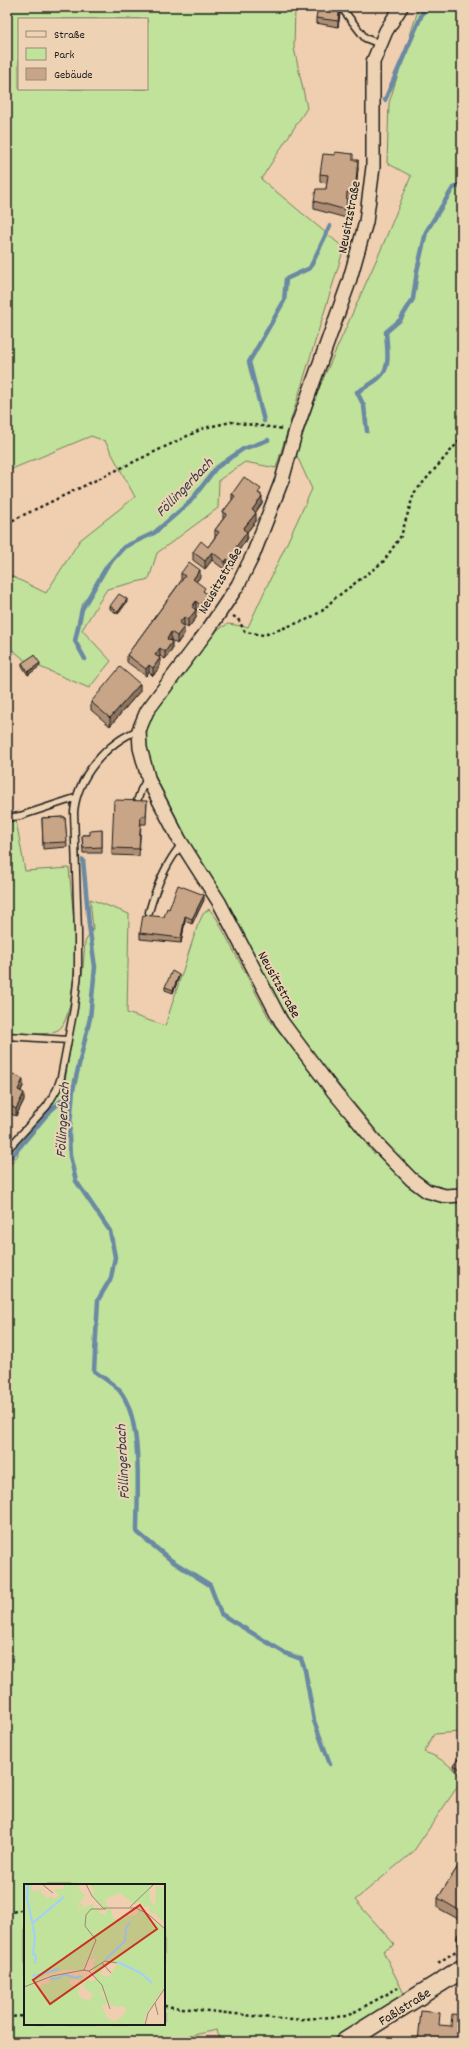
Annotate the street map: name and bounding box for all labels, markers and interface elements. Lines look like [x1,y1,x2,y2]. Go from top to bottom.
legend [18,18,148,90]
text: Straße [54,27,85,44]
text: Park [54,47,75,64]
text: Gebäude [54,67,93,84]
street label: Neusitzstraße [333,179,367,255]
water label: Föllingerbach [151,453,220,523]
street label: Neusitzstraße [194,544,248,618]
street label: Neusitzstraße [252,948,305,1022]
water label: Föllingerbach [51,1081,77,1158]
water label: Föllingerbach [111,1423,137,1500]
inset map [24,1884,165,2025]
street label: Faßlstraße [375,1984,435,2032]

